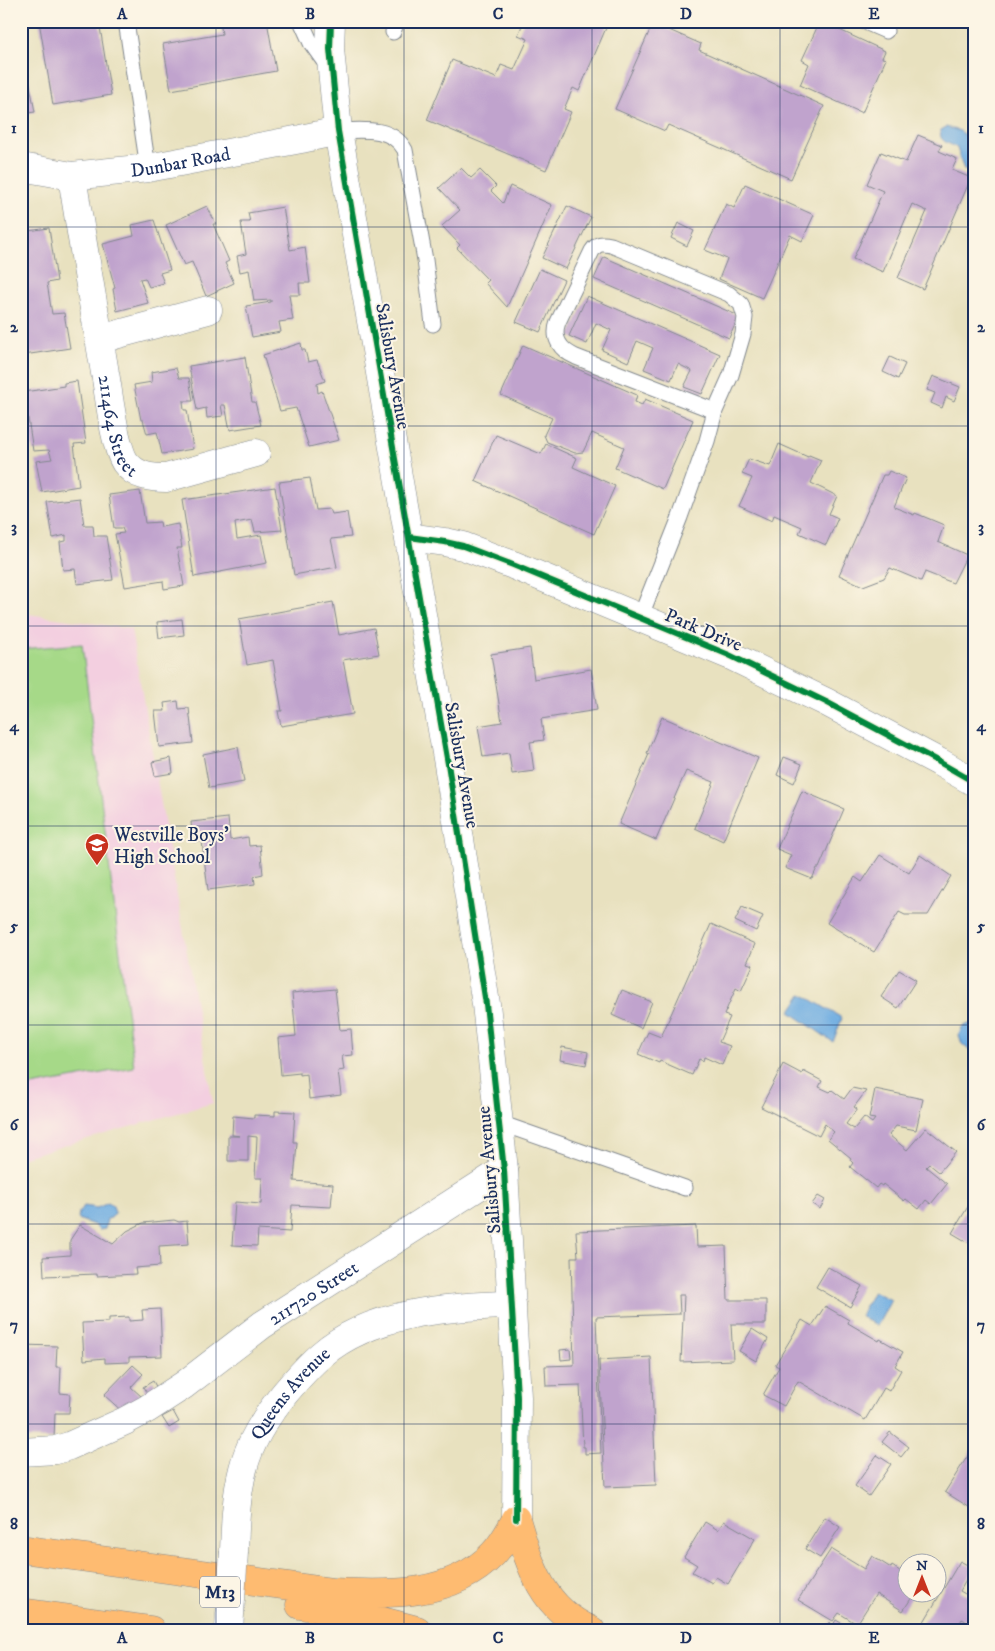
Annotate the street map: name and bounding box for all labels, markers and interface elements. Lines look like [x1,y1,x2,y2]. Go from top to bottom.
text: A [116,4,128,24]
text: B [305,4,315,24]
text: C [493,4,503,24]
text: D [680,4,692,24]
text: E [868,4,880,24]
text: 1 [11,118,17,138]
text: 1 [978,118,984,138]
street label: Dunbar Road [129,143,233,183]
street label: Salisbury Avenue [370,301,415,431]
text: 2 [10,317,19,337]
text: 2 [977,317,986,337]
street label: 211464 Street [93,373,141,483]
text: 3 [11,517,17,537]
text: 3 [978,517,984,537]
street label: Park Drive [661,604,746,657]
street label: Salisbury Avenue [439,700,484,830]
text: 4 [8,716,19,736]
text: 4 [975,716,986,736]
place label: Westville Boys' High School [113,824,229,869]
school or university icon: Westville Boys' High School [84,832,110,866]
text: 5 [9,916,18,936]
text: 5 [976,916,985,936]
street label: Salisbury Avenue [472,1105,507,1235]
text: 6 [10,1115,20,1135]
text: 6 [977,1115,987,1135]
street label: 211720 Street [265,1256,363,1331]
text: 7 [10,1315,18,1335]
text: 7 [977,1315,985,1335]
street label: Queens Avenue [246,1342,335,1444]
text: 8 [10,1514,18,1534]
text: 8 [977,1514,985,1534]
north arrow [898,1554,948,1604]
text: N [916,1557,928,1575]
road number: M13 [200,1576,240,1608]
text: A [116,1628,128,1648]
text: B [305,1628,315,1648]
text: C [493,1628,503,1648]
text: D [680,1628,692,1648]
text: E [868,1628,880,1648]

